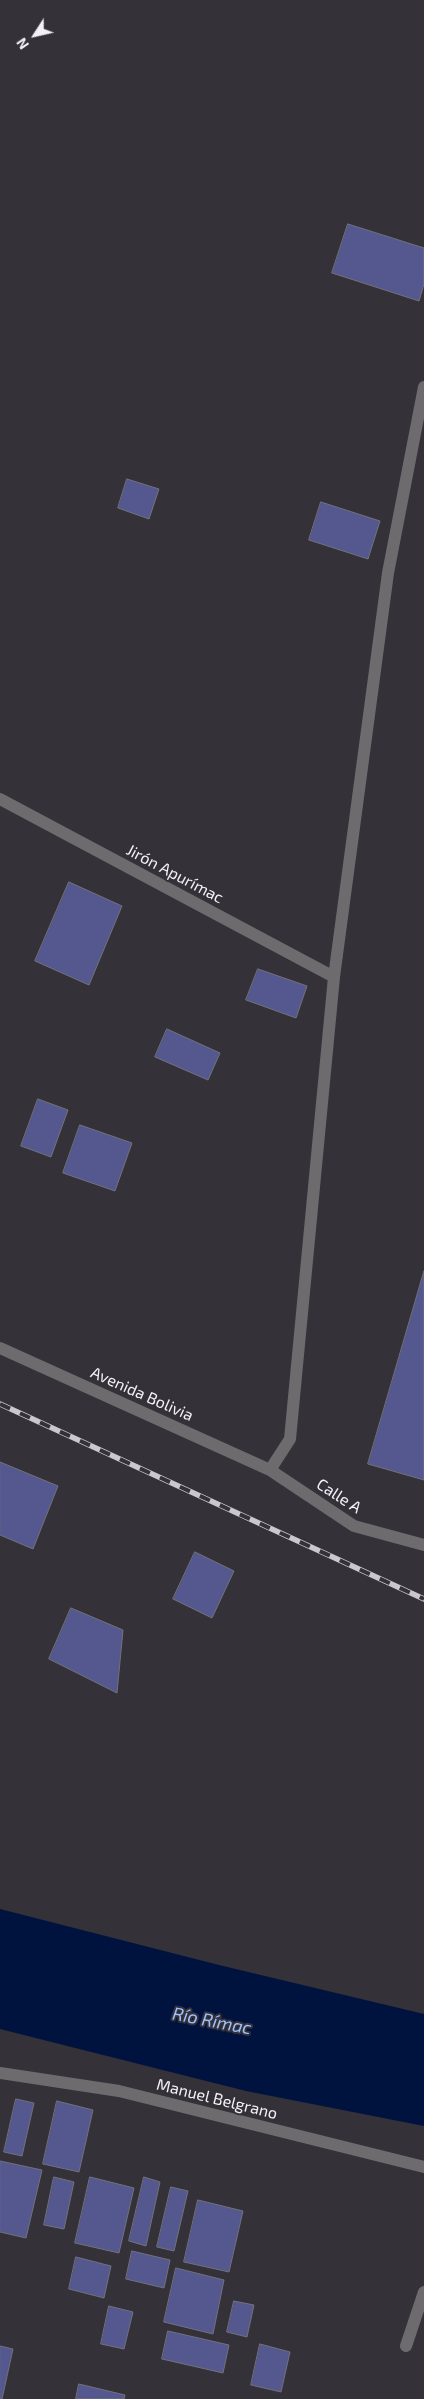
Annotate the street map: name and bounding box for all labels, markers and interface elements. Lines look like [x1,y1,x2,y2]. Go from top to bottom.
north arrow [10,10,60,60]
text: N [12,35,32,53]
street label: Jirón Apurímac [123,840,227,908]
street label: Avenida Bolivia [88,1363,196,1425]
street label: Calle A [313,1474,365,1518]
water label: Río Rímac [171,2003,253,2039]
street label: Manuel Belgrano [155,2075,279,2123]

